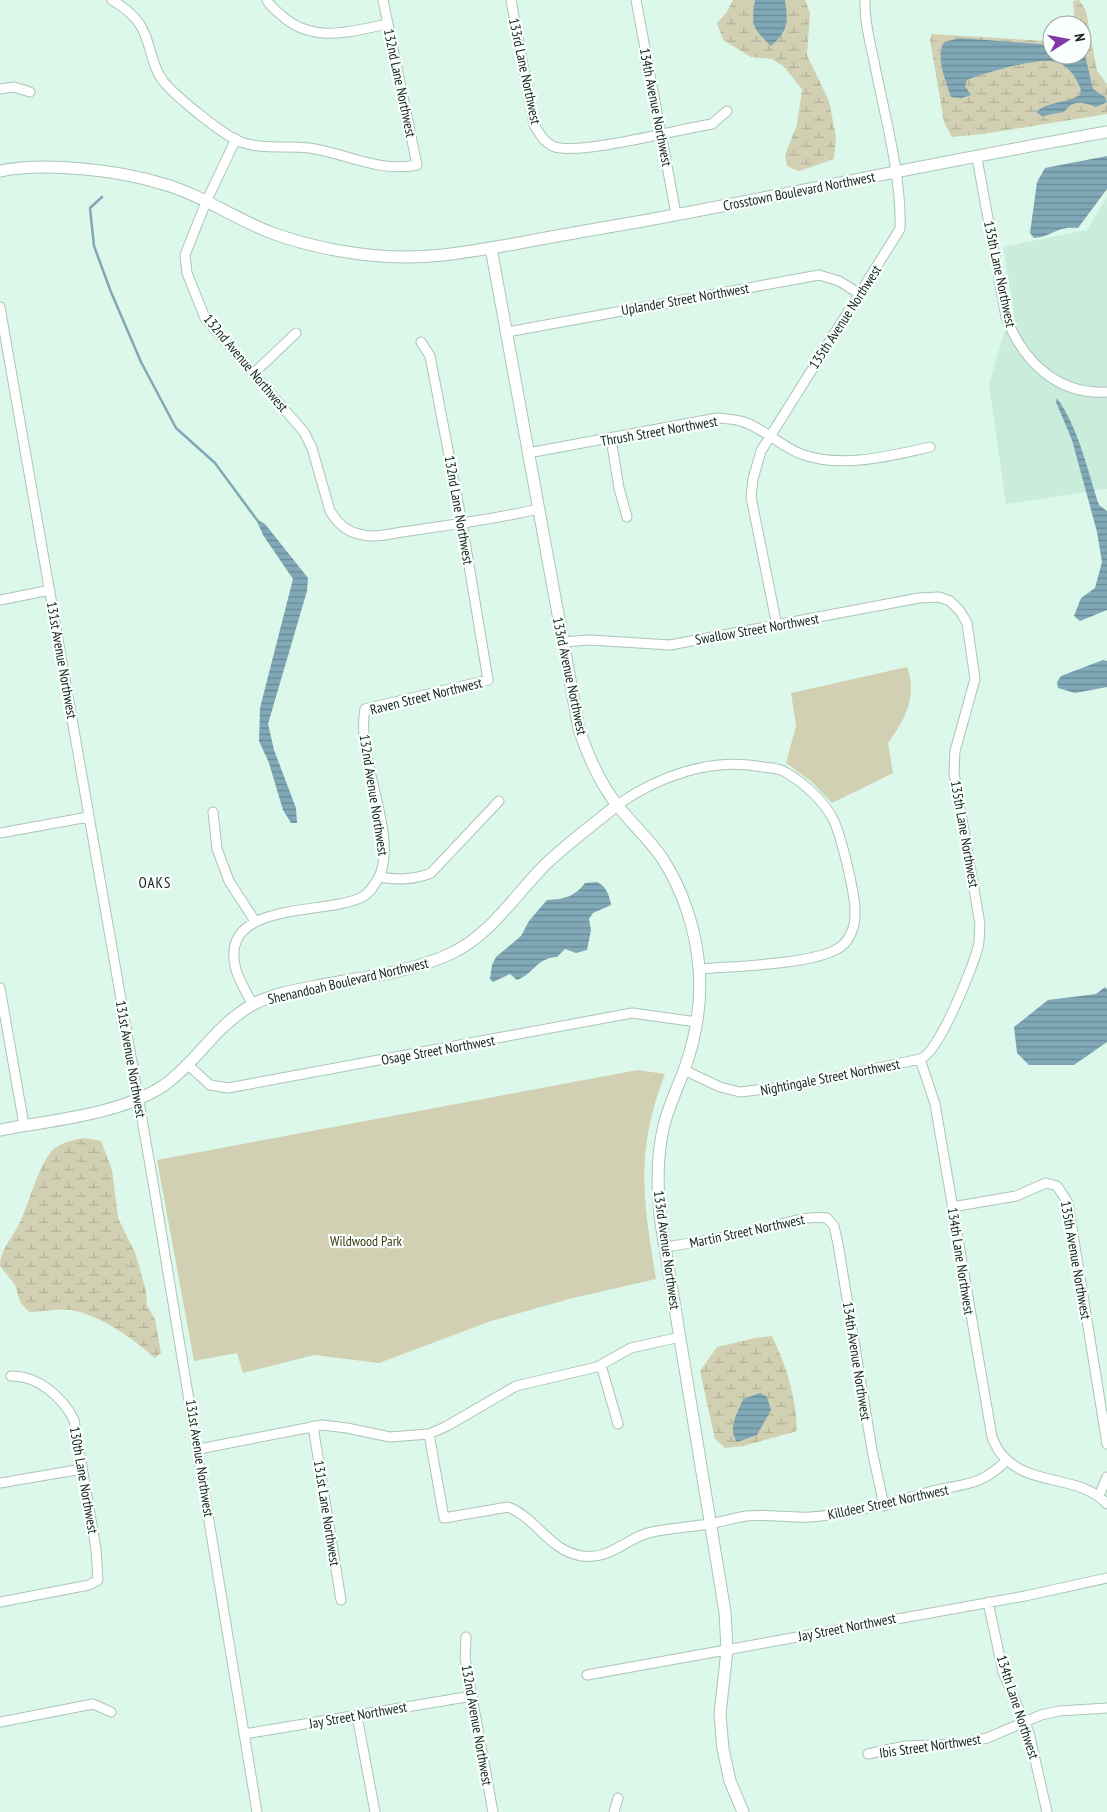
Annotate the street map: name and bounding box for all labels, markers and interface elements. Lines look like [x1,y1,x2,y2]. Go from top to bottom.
north arrow [1042,15,1092,65]
street label: 133rd Lane Northwest [505,16,545,126]
street label: 132nd Lane Northwest [380,27,420,139]
text: N [1070,32,1089,43]
street label: 134th Avenue Northwest [636,46,676,168]
street label: Crosstown Boulevard Northwest [722,167,877,215]
street label: 135th Lane Northwest [980,219,1020,329]
street label: 135th Avenue Northwest [805,262,885,372]
street label: Uplander Street Northwest [620,279,750,319]
street label: 132nd Avenue Northwest [200,310,292,416]
street label: Thrush Street Northwest [599,412,719,450]
street label: 132nd Lane Northwest [441,454,477,566]
street label: 131st Avenue Northwest [43,600,81,720]
street label: Swallow Street Northwest [694,609,820,649]
street label: 133rd Avenue Northwest [549,615,591,737]
street label: Raven Street Northwest [368,673,484,719]
street label: 132nd Avenue Northwest [356,733,392,857]
street label: 135th Lane Northwest [947,779,983,889]
district label: OAKS [139,873,171,892]
street label: Shenandoah Boulevard Northwest [266,954,430,1008]
street label: 131st Avenue Northwest [112,999,150,1119]
street label: Osage Street Northwest [380,1031,496,1069]
street label: Nightingale Street Northwest [759,1055,901,1099]
street label: 133rd Avenue Northwest [650,1189,684,1311]
street label: 135th Avenue Northwest [1057,1199,1095,1321]
street label: 134th Lane Northwest [944,1206,978,1316]
street label: Martin Street Northwest [688,1210,806,1252]
park label: Wildwood Park [330,1232,402,1250]
street label: 134th Avenue Northwest [839,1300,875,1422]
street label: 131st Avenue Northwest [182,1398,218,1518]
street label: 130th Lane Northwest [66,1425,102,1535]
street label: 131st Lane Northwest [310,1459,344,1567]
street label: Killdeer Street Northwest [826,1480,950,1524]
street label: Jay Street Northwest [796,1609,897,1645]
street label: 134th Lane Northwest [993,1653,1043,1761]
street label: 132nd Avenue Northwest [458,1663,497,1787]
street label: Jay Street Northwest [307,1698,408,1733]
street label: Ibis Street Northwest [878,1730,982,1762]

